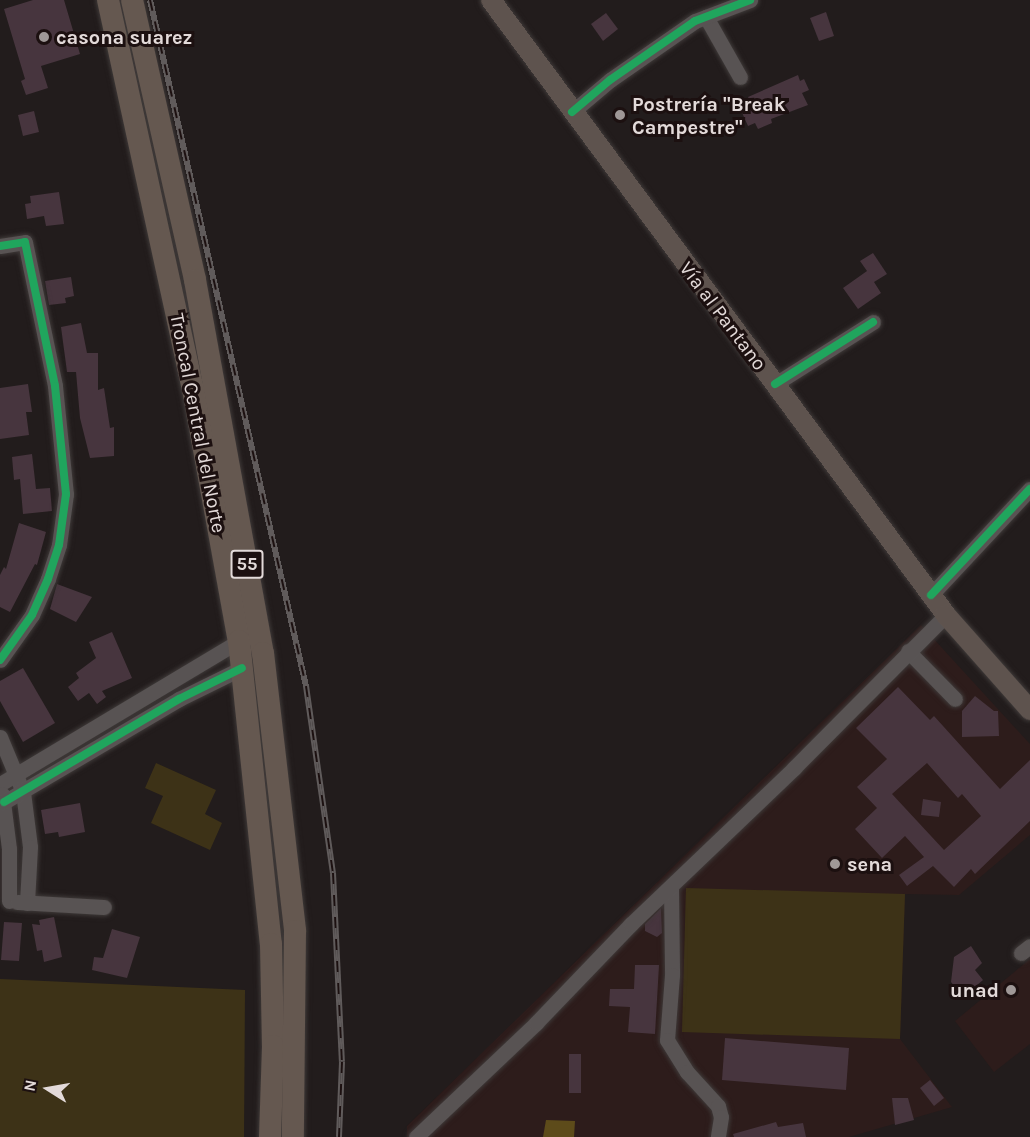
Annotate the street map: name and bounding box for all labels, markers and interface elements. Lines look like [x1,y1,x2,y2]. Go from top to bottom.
place label: casona suarez [56,25,193,49]
marker: casona suarez [37,30,51,44]
place label: Postrería "Break Campestre" [632,92,786,139]
marker: Postrería "Break Campestre" [613,108,627,122]
street label: Vía al Pantano [674,257,772,375]
street label: Troncal Central del Norte [165,311,231,535]
road number: 55 [230,549,264,579]
place label: sena [847,852,892,876]
marker: sena [828,857,842,871]
place label: unad [950,978,999,1002]
marker: unad [1004,983,1018,997]
north arrow [18,1059,78,1119]
text: N [19,1078,40,1093]

